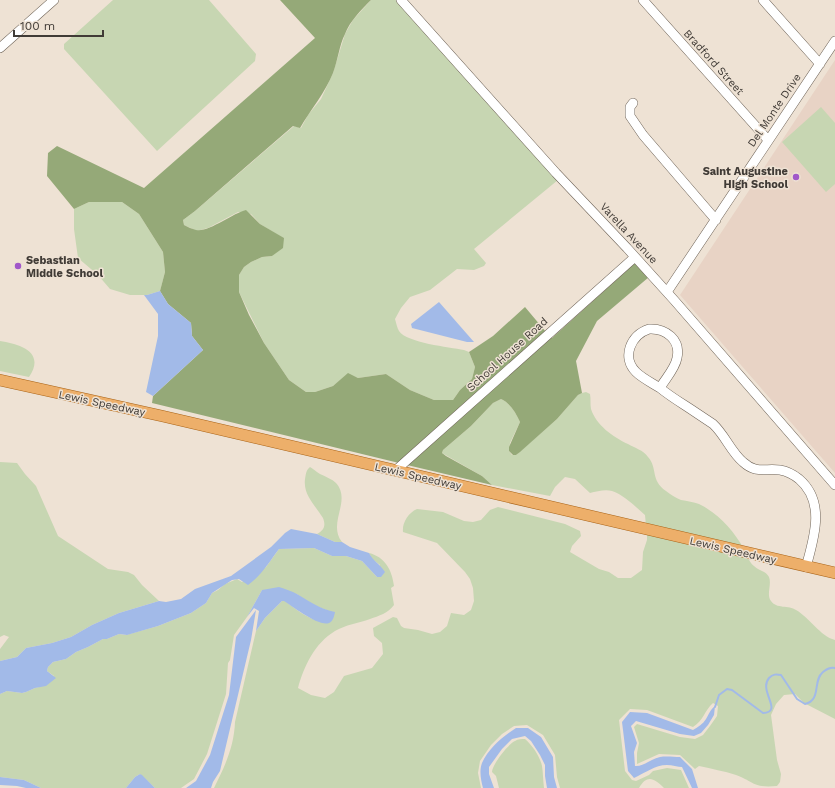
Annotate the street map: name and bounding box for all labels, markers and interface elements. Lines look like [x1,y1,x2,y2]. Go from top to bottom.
scale bar [14,12,103,38]
text: 100 m [20,19,55,33]
street label: Bradford Street [681,27,747,98]
street label: Del Monte Drive [745,71,804,149]
place label: Saint Augustine High School [703,165,788,191]
marker: Saint Augustine High School [791,172,801,182]
street label: Varella Avenue [597,200,660,266]
place label: Sebastian Middle School [26,254,103,280]
marker: Sebastian Middle School [13,261,23,271]
street label: School House Road [464,315,550,394]
street label: Lewis Speedway [57,388,147,419]
street label: Lewis Speedway [373,460,463,493]
street label: Lewis Speedway [688,534,778,567]

